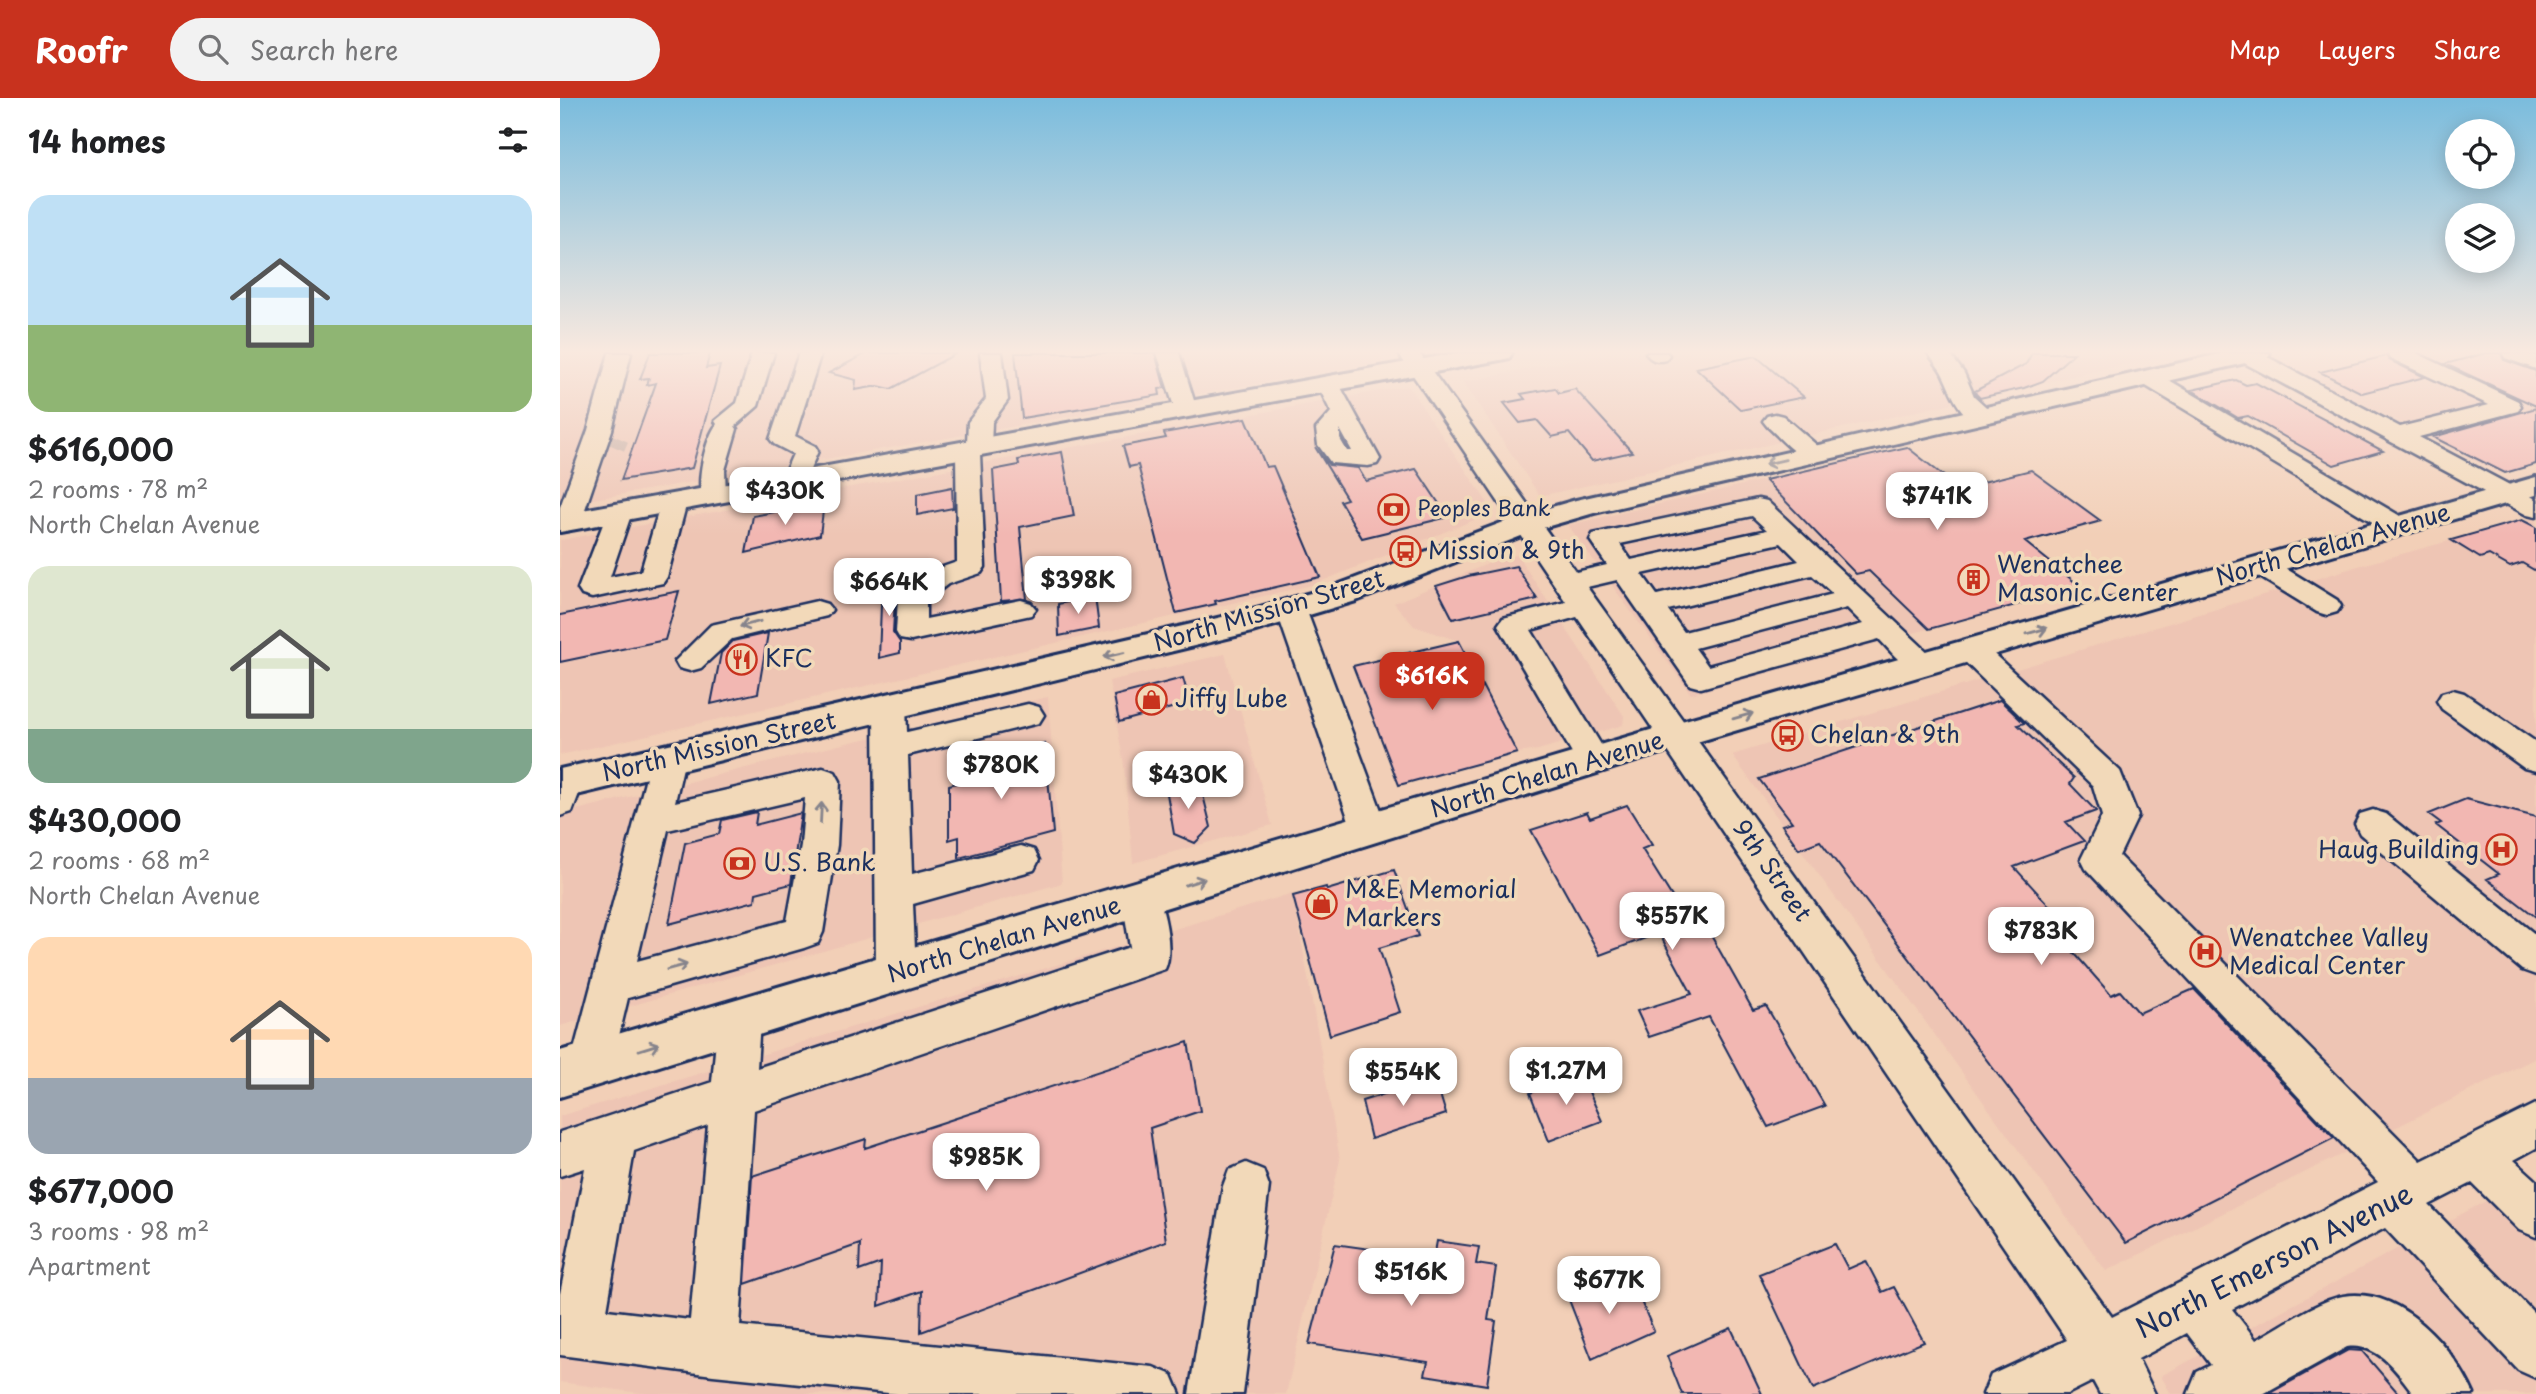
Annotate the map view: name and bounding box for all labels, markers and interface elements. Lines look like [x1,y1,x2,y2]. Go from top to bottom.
search box [170,18,660,81]
text: Roofr [35,24,128,74]
icon: search [194,30,232,68]
text: Search here [250,30,398,69]
text: Map [2229,31,2280,67]
text: Layers [2318,31,2395,67]
text: Share [2433,31,2501,67]
text: 14 homes [28,118,166,163]
map controls [2445,119,2515,273]
button: locate [2445,119,2515,189]
icon: filters [494,121,532,159]
button: layers [2445,203,2515,273]
icon: home [217,240,343,366]
text: $616,000 [28,426,174,471]
one-way arrow [1764,455,1787,469]
pin: $430K [736,468,834,527]
text: 2 rooms · 78 m² [28,471,208,506]
text: $430K [745,472,825,507]
pin: $741K [1888,472,1986,532]
text: $741K [1902,477,1972,512]
place label: Peoples Bank [1417,491,1551,523]
bank icon: Peoples Bank [1377,492,1411,526]
street label: North Chelan Avenue [2211,492,2454,594]
text: North Chelan Avenue [28,506,260,541]
place label: Mission & 9th [1428,531,1585,567]
bus stop icon: Mission & 9th [1388,534,1422,568]
place label: Wenatchee Masonic Center [1997,545,2179,609]
pin: $398K [1029,556,1127,616]
pin: $664K [840,559,938,618]
street label: North Mission Street [1149,559,1388,659]
text: $398K [1041,561,1115,596]
building icon: Wenatchee Masonic Center [1957,562,1991,596]
text: $664K [850,563,928,598]
icon: home [217,611,343,737]
one-way arrow [739,618,762,631]
one-way arrow [2026,624,2048,637]
place label: KFC [765,639,813,675]
restaurant icon: KFC [725,642,759,676]
one-way arrow [1103,649,1126,662]
pin: $616K [1383,652,1481,712]
text: $616K [1395,657,1469,692]
place label: Jiffy Lube [1175,679,1288,715]
shop icon: Jiffy Lube [1135,682,1169,716]
street label: North Mission Street [598,701,839,789]
one-way arrow [1732,709,1754,722]
place label: Chelan & 9th [1810,715,1960,751]
bus stop icon: Chelan & 9th [1770,718,1804,752]
street label: North Chelan Avenue [1425,720,1668,826]
pin: $780K [952,742,1050,801]
text: $780K [963,746,1039,781]
pin: $430K [1139,752,1237,811]
text: $430K [1148,756,1228,791]
text: $430,000 [28,797,181,842]
one-way arrow [815,802,828,825]
street label: 9th Street [1725,812,1822,928]
place label: Haug Building [2318,830,2479,866]
hospital icon: Haug Building [2485,833,2519,867]
text: 2 rooms · 68 m² [28,842,210,877]
place label: U.S. Bank [763,843,876,879]
bank icon: U.S. Bank [723,846,757,880]
place label: M&E Memorial Markers [1345,870,1517,934]
one-way arrow [1183,874,1205,887]
text: North Chelan Avenue [28,877,260,912]
street label: North Chelan Avenue [882,885,1125,991]
shop icon: M&E Memorial Markers [1305,887,1339,921]
pin: $557K [1623,892,1721,952]
text: $557K [1636,897,1708,932]
pin: $783K [1992,908,2090,967]
text: $783K [2004,912,2078,947]
place label: Wenatchee Valley Medical Center [2229,918,2429,982]
hospital icon: Wenatchee Valley Medical Center [2189,935,2223,969]
one-way arrow [666,959,688,972]
icon: home [217,982,343,1108]
one-way arrow [637,1040,659,1053]
pin: $554K [1354,1048,1452,1108]
pin: $1.27M [1509,1048,1623,1107]
text: $1.27M [1525,1052,1607,1087]
text: $554K [1365,1053,1441,1088]
pin: $985K [937,1134,1035,1193]
text: $985K [949,1138,1023,1173]
text: $677,000 [28,1168,174,1213]
street label: North Emerson Avenue [2127,1171,2419,1348]
text: 3 rooms · 98 m² [28,1213,209,1248]
text: Apartment [28,1248,151,1283]
pin: $516K [1362,1248,1460,1308]
text: $516K [1374,1253,1448,1288]
pin: $677K [1560,1256,1658,1316]
text: $677K [1573,1261,1645,1296]

